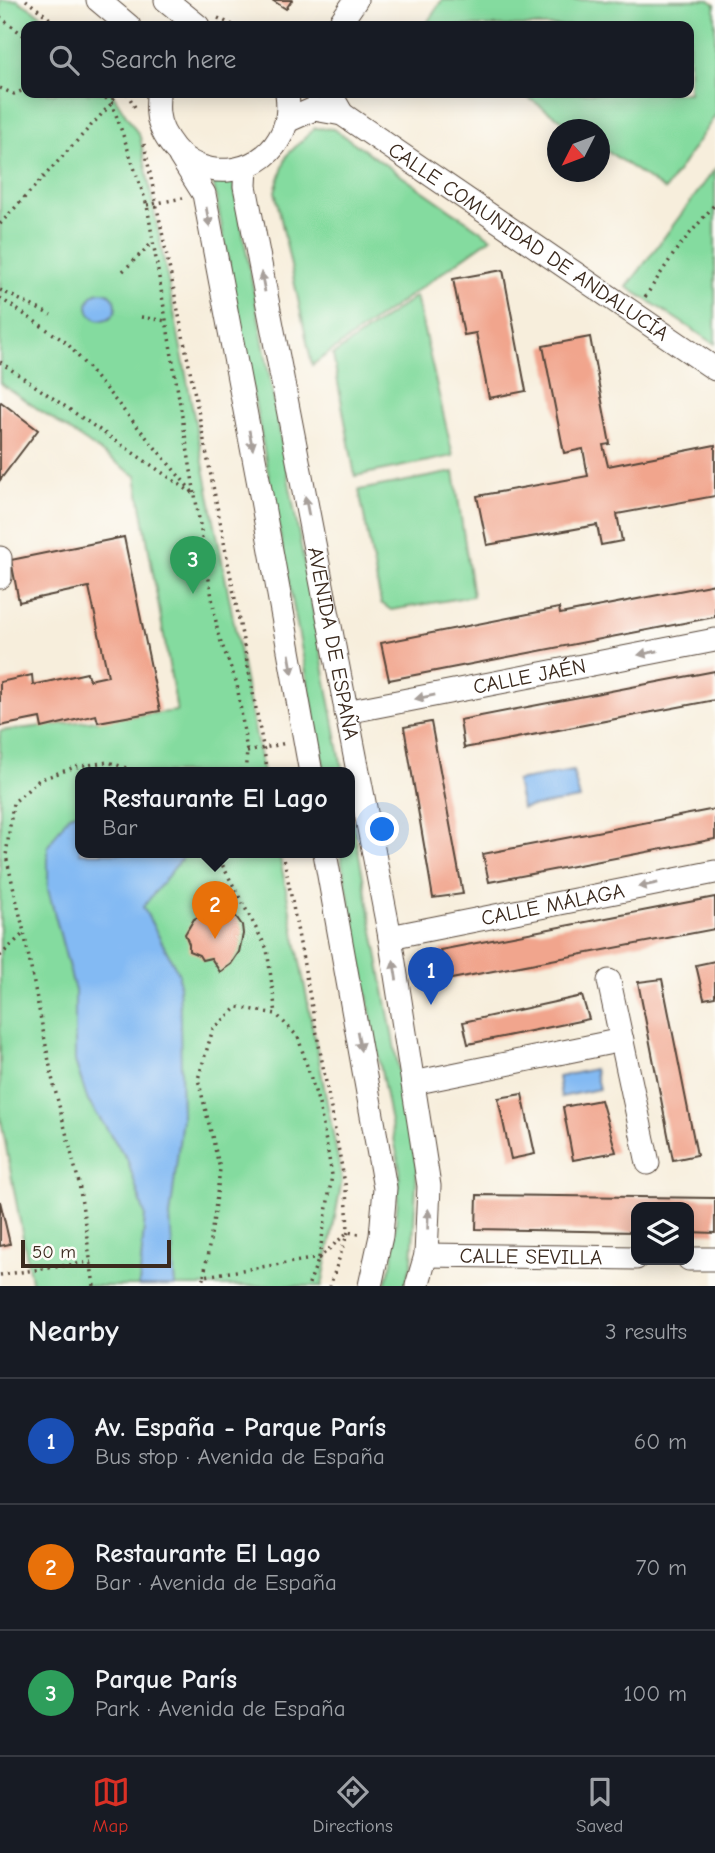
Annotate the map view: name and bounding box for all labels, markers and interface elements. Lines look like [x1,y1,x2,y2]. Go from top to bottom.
search box [21,21,694,98]
icon: search [45,41,83,79]
text: Search here [101,45,236,75]
north arrow [547,119,610,182]
street label: CALLE COMUNIDAD DE ANDALUCÍA [384,137,673,346]
one-way arrow [203,206,214,228]
one-way arrow [258,271,269,293]
one-way arrow [246,429,257,451]
one-way arrow [301,495,312,517]
pin: 3 [170,536,216,594]
street label: AVENIDA DE ESPAÑA [303,545,364,742]
one-way arrow [637,648,659,659]
one-way arrow [286,653,297,675]
street label: CALLE JAÉN [471,653,588,699]
one-way arrow [414,692,436,703]
popup [75,767,355,858]
text: Restaurante El Lago [102,784,328,814]
your location [365,812,399,846]
text: Bar [102,814,137,841]
street label: CALLE MÁLAGA [479,878,626,930]
one-way arrow [637,880,659,891]
pin: 2 [192,881,238,939]
pin: 1 [408,947,454,1005]
one-way arrow [389,959,400,981]
one-way arrow [354,1030,365,1052]
map controls [631,1202,694,1265]
button: layers [631,1202,694,1265]
one-way arrow [423,1208,434,1230]
scale bar [21,1237,172,1269]
text: 50 m [32,1241,76,1263]
street label: CALLE SEVILLA [459,1243,603,1270]
text: Nearby [28,1314,119,1349]
text: 3 results [605,1318,687,1345]
text: Av. España - Parque París [95,1413,386,1443]
text: 1 [46,1428,56,1455]
text: 60 m [634,1428,687,1455]
text: Bus stop · Avenida de España [95,1443,385,1470]
text: Restaurante El Lago [95,1539,321,1569]
text: 2 [45,1554,57,1581]
text: 70 m [635,1554,687,1581]
text: Bar · Avenida de España [95,1569,337,1596]
text: Parque París [95,1665,237,1695]
text: 3 [45,1680,57,1707]
text: 100 m [623,1680,687,1707]
text: Park · Avenida de España [95,1695,346,1722]
tab: Map [92,1773,130,1837]
tab: Directions [313,1773,393,1837]
tab: Saved [576,1773,623,1837]

